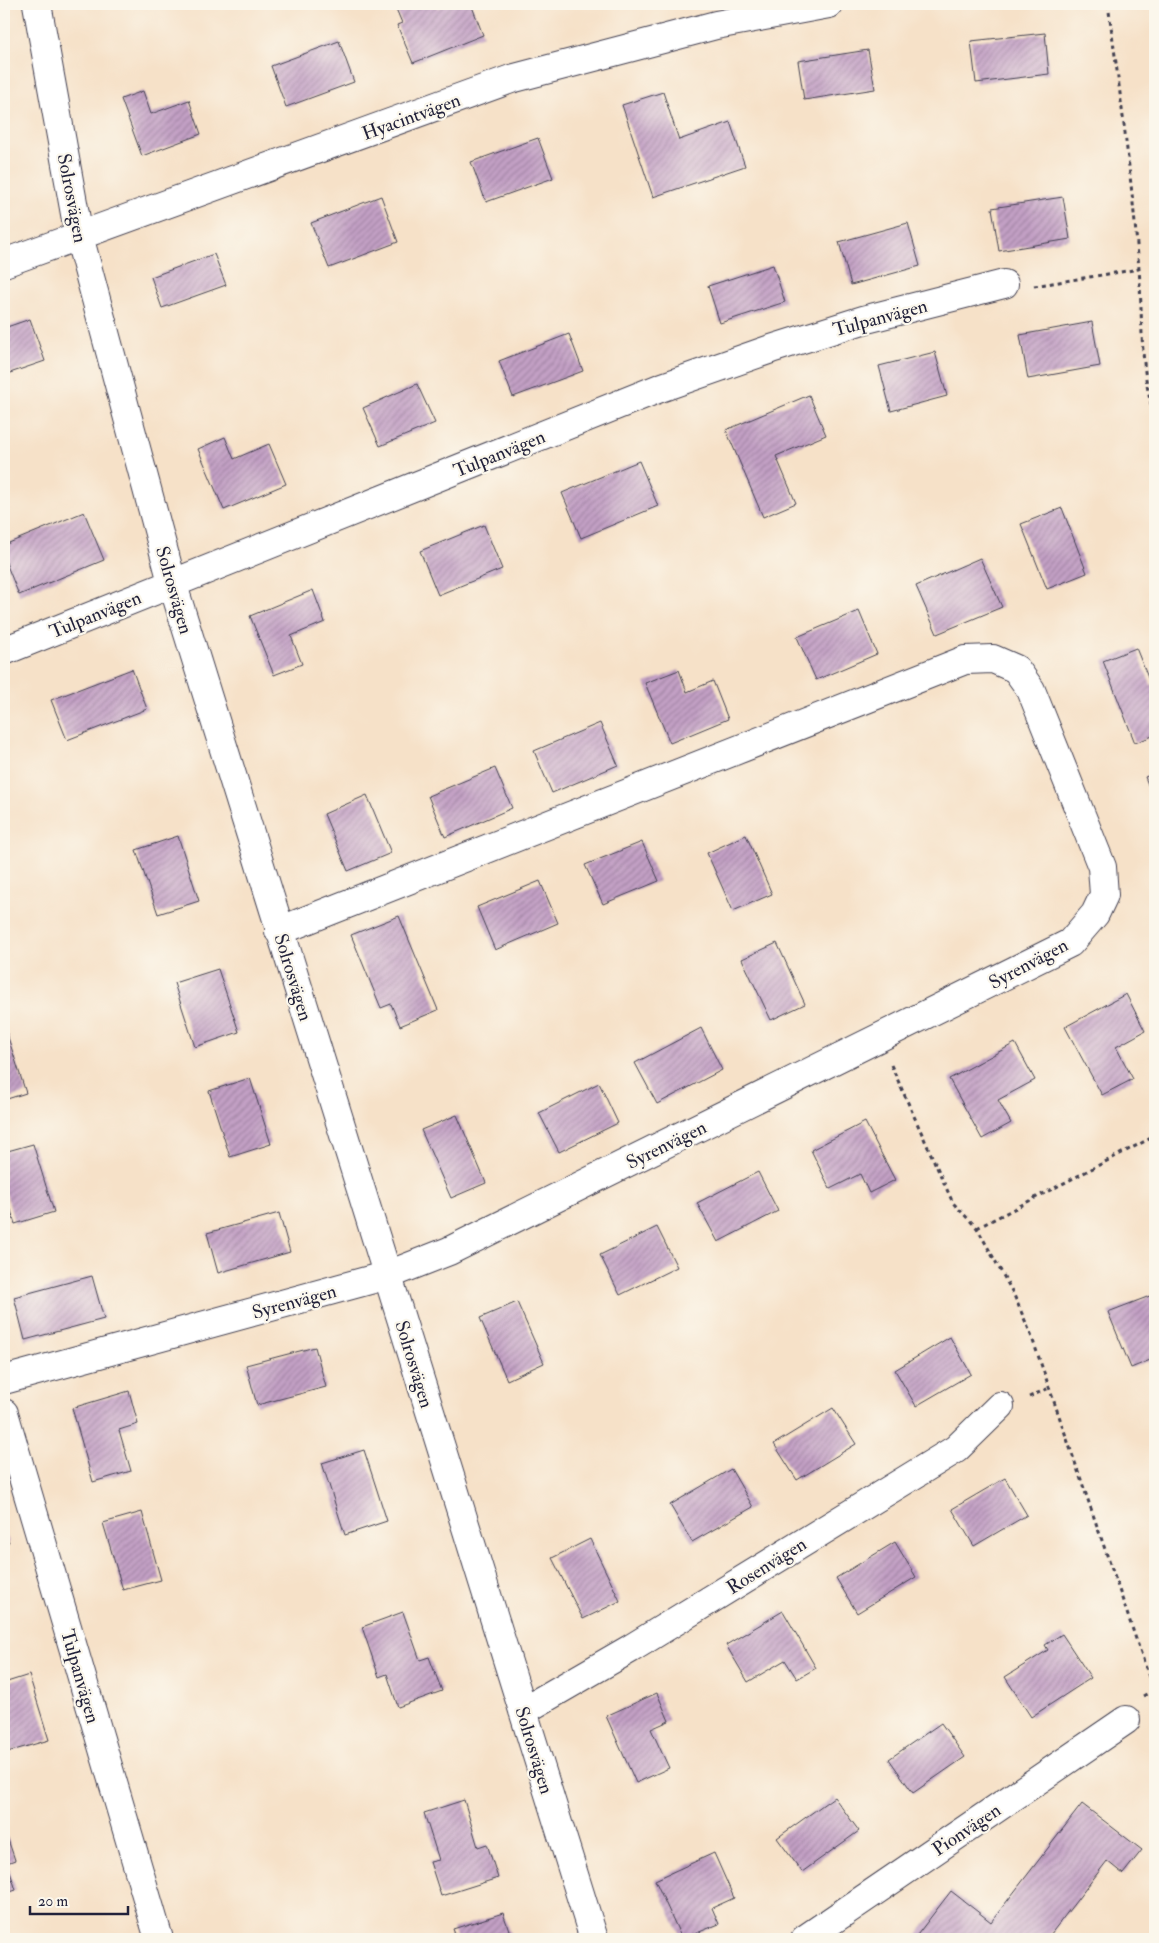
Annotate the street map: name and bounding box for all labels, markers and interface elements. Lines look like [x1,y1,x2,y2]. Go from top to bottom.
street label: Hyacintvägen [359,88,464,146]
street label: Solrosvägen [52,152,92,245]
street label: Tulpanvägen [830,294,931,343]
street label: Tulpanvägen [450,425,549,484]
street label: Solrosvägen [150,544,198,637]
street label: Tulpanvägen [46,586,145,645]
street label: Solrosvägen [268,931,318,1024]
street label: Syrenvägen [985,933,1072,995]
street label: Syrenvägen [622,1115,711,1175]
street label: Syrenvägen [249,1279,339,1325]
street label: Solrosvägen [389,1318,439,1411]
street label: Rosenvägen [722,1532,811,1600]
street label: Tulpanvägen [54,1626,105,1727]
street label: Solrosvägen [509,1704,559,1797]
street label: Pionvägen [928,1798,1006,1862]
scale bar [30,1883,128,1915]
text: 20 m [38,1892,68,1911]

